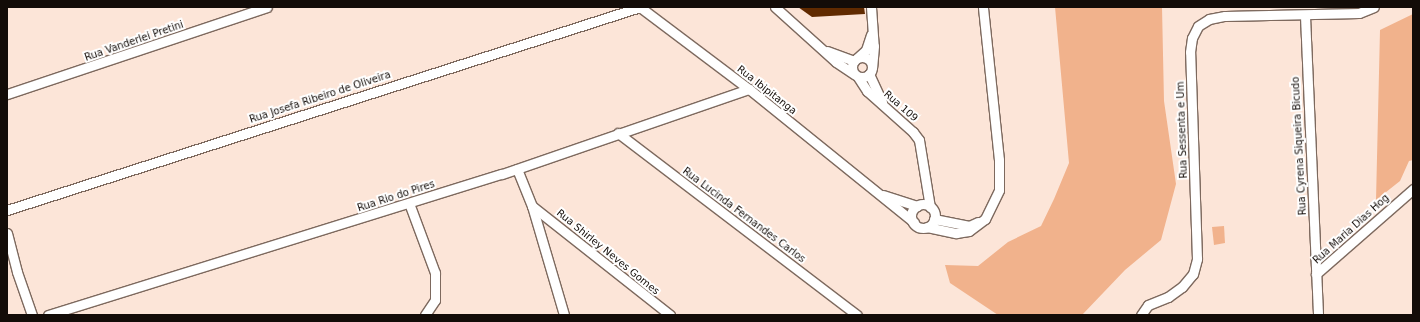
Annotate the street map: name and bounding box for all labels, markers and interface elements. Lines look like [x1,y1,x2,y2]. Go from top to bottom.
street label: Rua Vanderlei Pretini [83,18,185,64]
street label: Rua Ibipitanga [735,63,799,117]
street label: Rua Josefa Ribeiro de Oliveira [248,68,392,126]
street label: Rua Cyrena Siqueira Bicudo [1289,76,1309,216]
street label: Rua Sessenta e Um [1174,81,1190,179]
street label: Rua 109 [882,88,920,124]
street label: Rua Lucinda Fernandes Carlos [680,165,808,265]
street label: Rua Rio do Pires [356,178,436,214]
street label: Rua Maria Dias Hog [1311,192,1391,266]
street label: Rua Shirley Neves Gomes [554,207,662,297]

